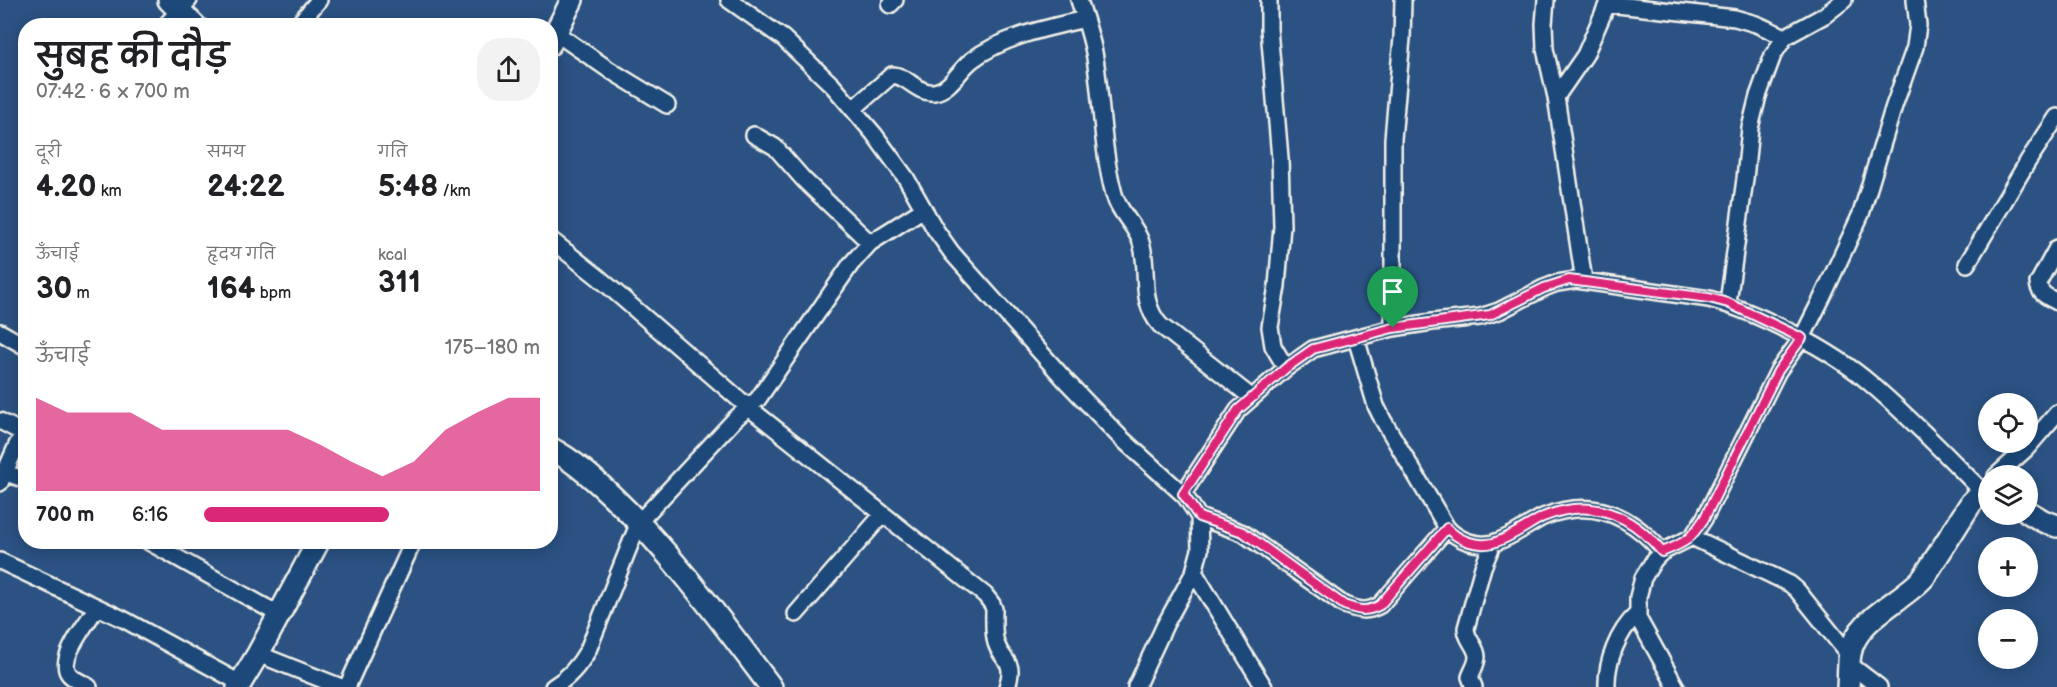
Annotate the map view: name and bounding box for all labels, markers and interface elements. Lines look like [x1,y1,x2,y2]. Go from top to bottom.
text: सुबह की दौड़ [36,37,229,77]
button: share [477,38,540,101]
text: 07:42 · 6 × 700 m [36,80,190,104]
text: दूरी [36,143,61,162]
text: समय [207,143,245,162]
text: गति [378,143,407,162]
text: 4.20 [36,169,96,205]
text: 24:22 [207,169,285,205]
text: 5:48 [378,169,438,205]
text: km [96,182,122,201]
text: /km [438,182,471,201]
text: ऊँचाई [36,245,79,264]
text: हृदय गति [207,245,275,264]
text: kcal [378,246,407,265]
text: 311 [378,265,421,301]
pin [1367,266,1418,328]
text: 30 [36,271,72,307]
text: 164 [207,271,255,307]
icon: arrive [1376,275,1409,308]
text: m [72,284,90,303]
text: bpm [255,284,291,303]
text: 175–180 m [445,336,540,360]
text: ऊँचाई [36,344,90,368]
map controls [1978,393,2038,669]
button: locate [1978,393,2038,453]
button: layers [1978,465,2038,525]
text: 700 m [36,503,94,527]
text: 6:16 [132,503,168,527]
button: + [1978,537,2038,597]
button: − [1978,609,2038,669]

